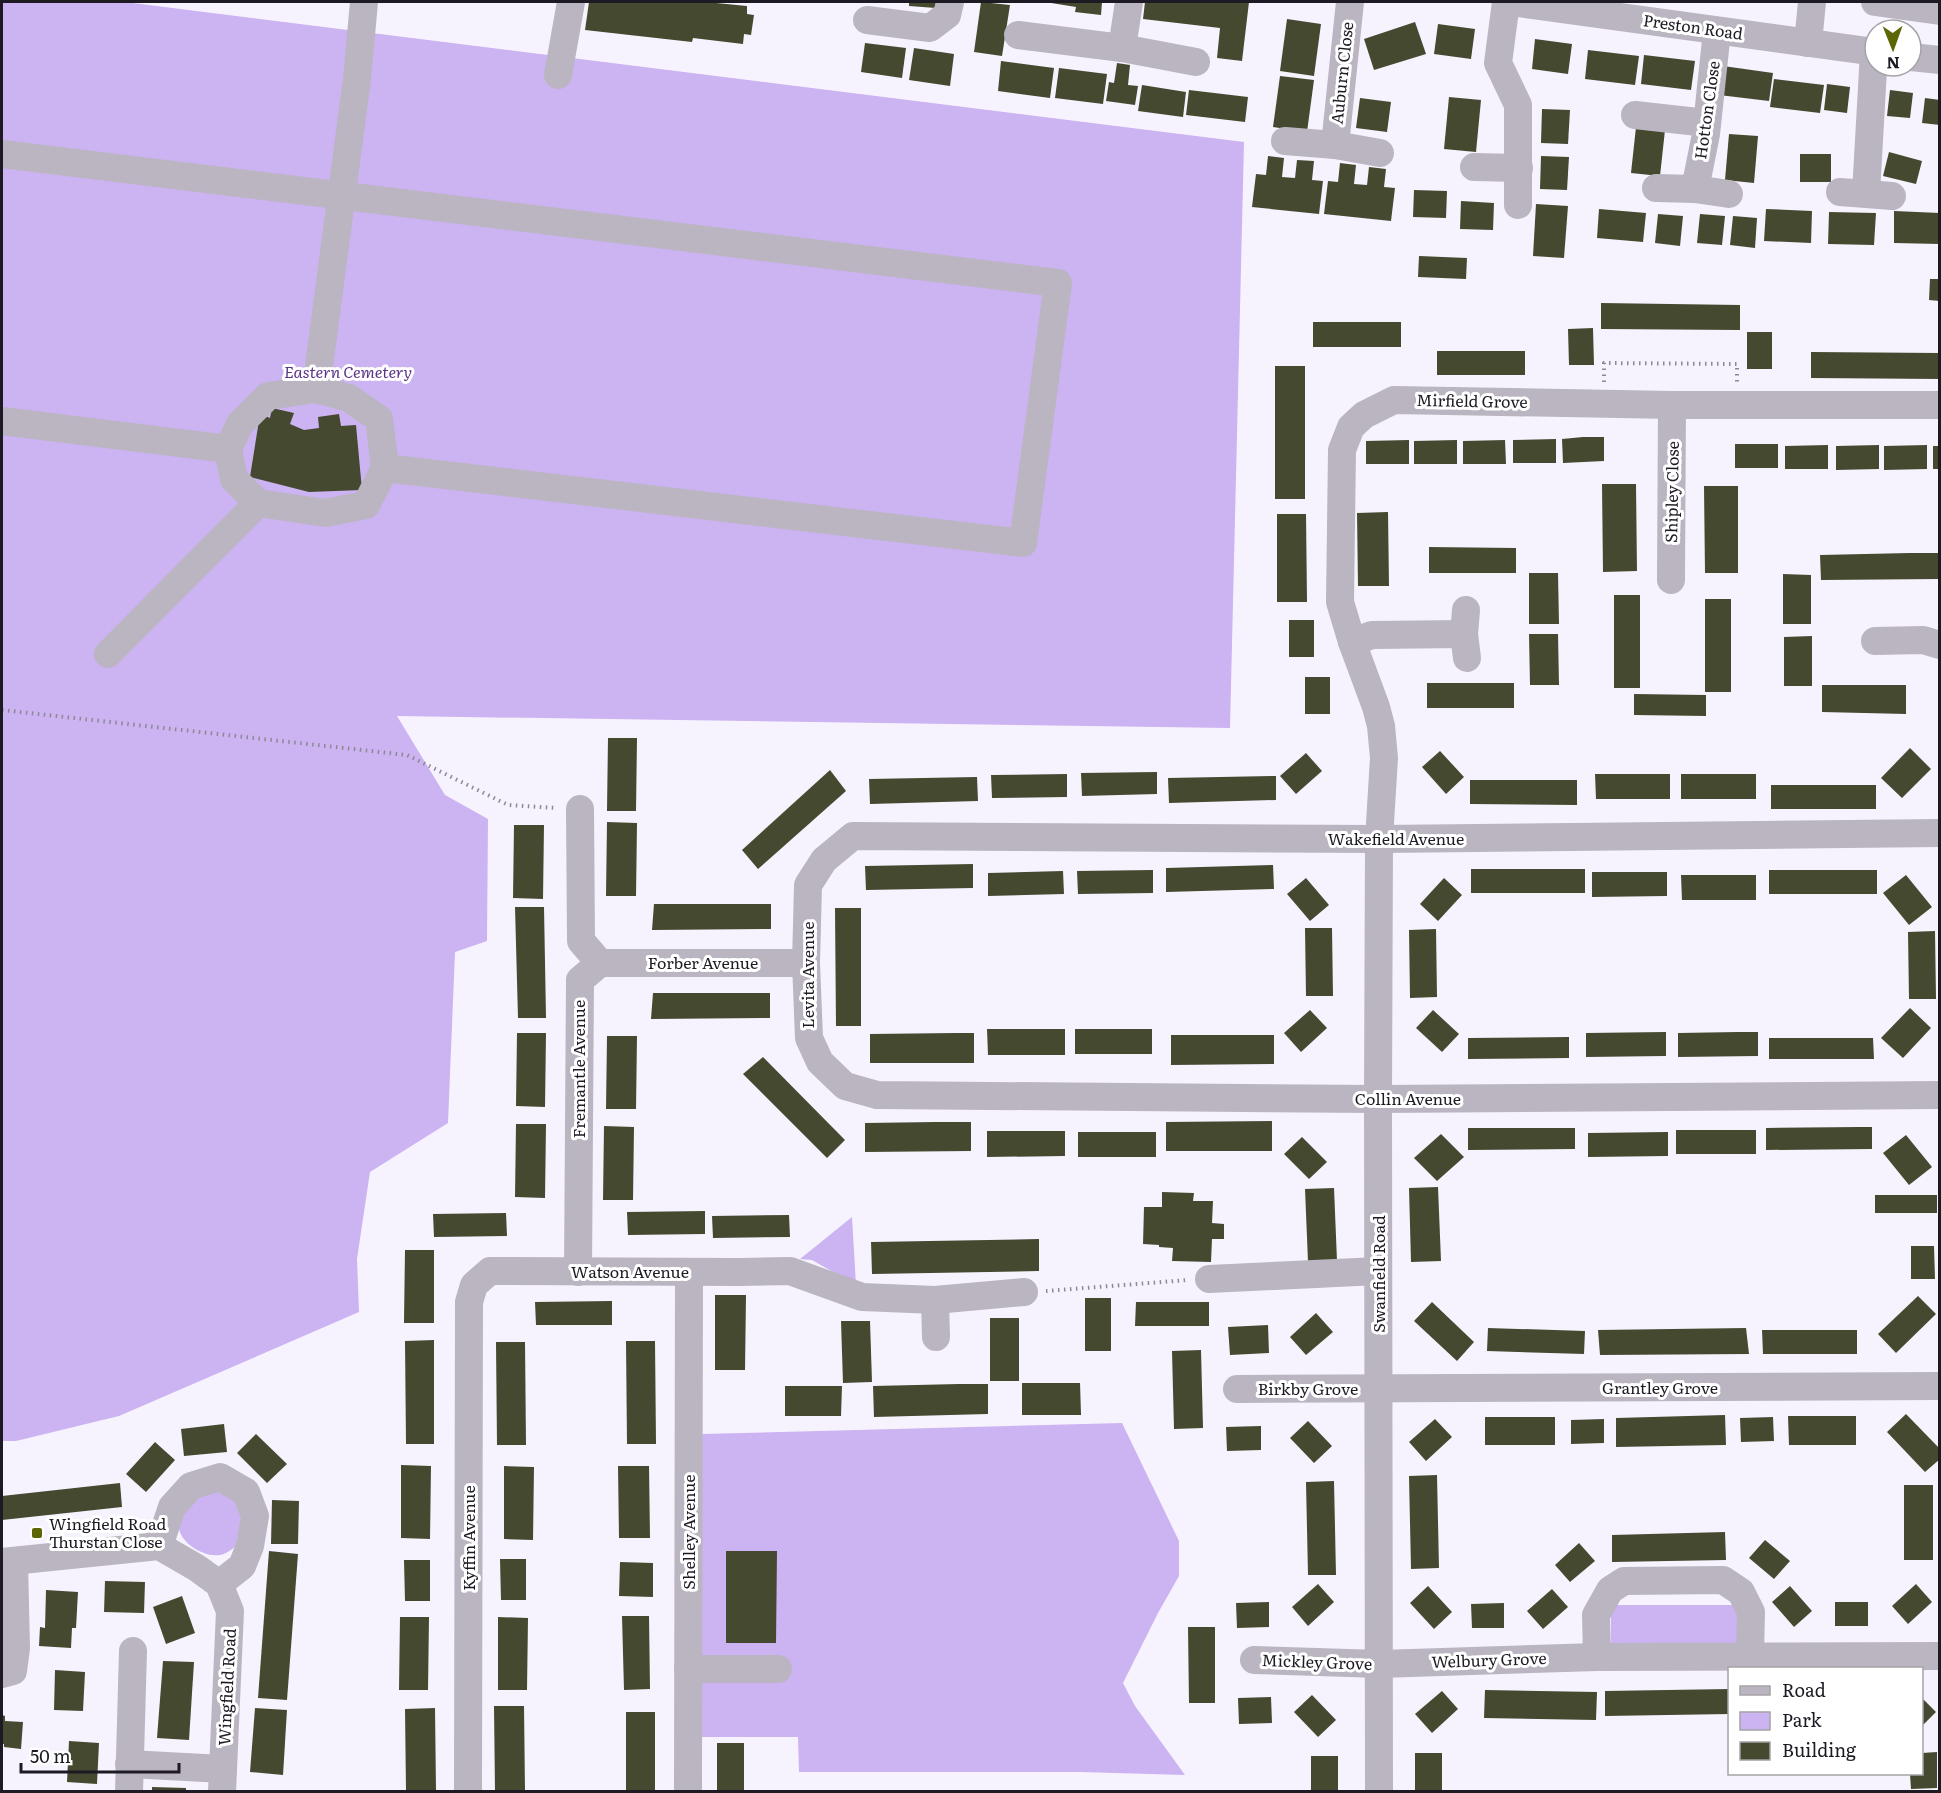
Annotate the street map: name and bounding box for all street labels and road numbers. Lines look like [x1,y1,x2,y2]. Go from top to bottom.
street label: Preston Road [1642,7,1745,45]
street label: Auburn Close [1324,20,1358,125]
street label: Hotton Close [1687,59,1725,161]
street label: Mirfield Grove [1416,387,1528,413]
street label: Shipley Close [1658,441,1684,543]
street label: Wakefield Avenue [1328,826,1464,850]
street label: Levita Avenue [795,922,819,1028]
street label: Forber Avenue [648,950,758,974]
street label: Fremantle Avenue [566,1000,590,1138]
street label: Collin Avenue [1355,1086,1461,1110]
street label: Swanfield Road [1366,1215,1390,1333]
street label: Watson Avenue [571,1259,689,1283]
street label: Grantley Grove [1602,1375,1718,1399]
street label: Birkby Grove [1258,1376,1358,1400]
street label: Shelley Avenue [676,1474,700,1590]
street label: Kyffin Avenue [456,1485,480,1591]
street label: Wingfield Road [211,1628,241,1746]
street label: Welbury Grove [1431,1645,1547,1673]
street label: Mickley Grove [1261,1647,1373,1675]

